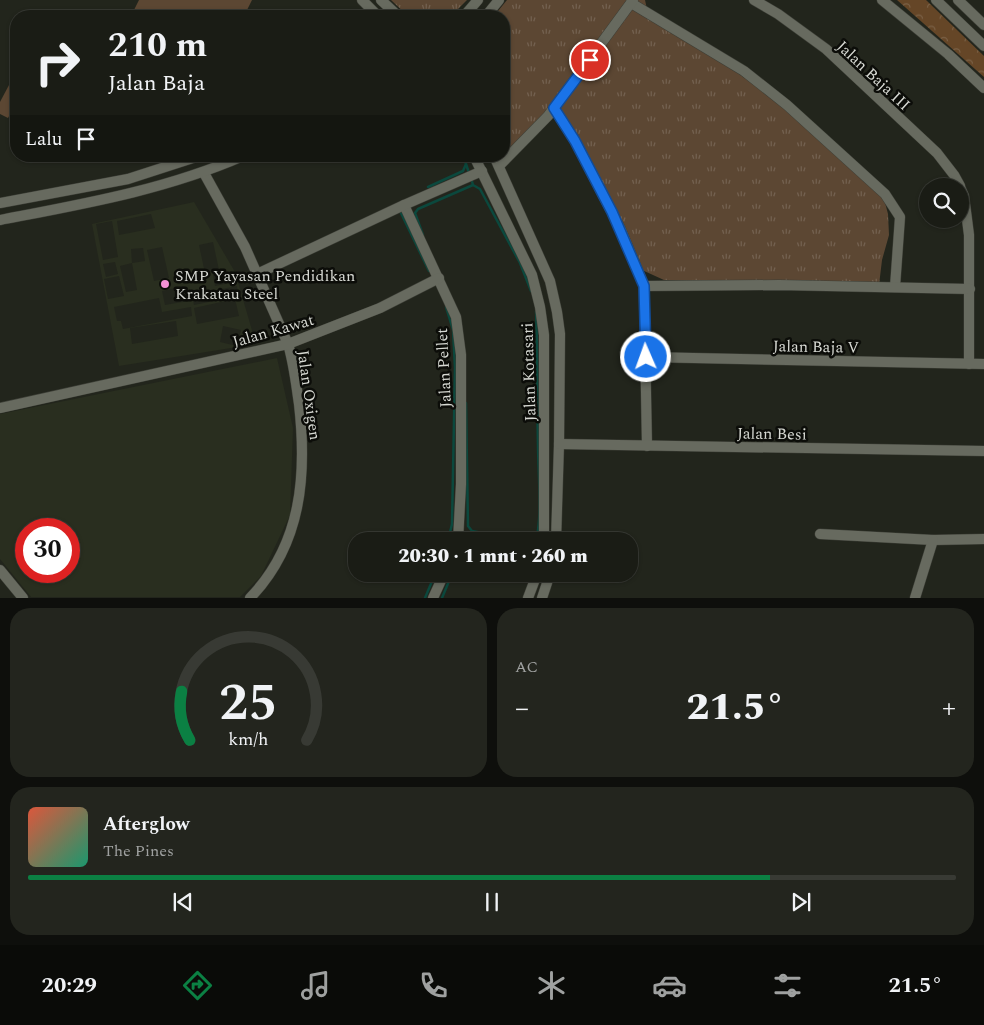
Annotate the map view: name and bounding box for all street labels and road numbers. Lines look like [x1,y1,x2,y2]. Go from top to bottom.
street label: Jalan Baja III [831,35,916,116]
street label: Jalan Kawat [230,308,317,354]
street label: Jalan Kotasari [515,322,543,422]
street label: Jalan Pellet [430,327,458,408]
street label: Jalan Baja V [773,334,860,360]
street label: Jalan Oxigen [291,348,327,442]
street label: Jalan Besi [737,421,807,447]

